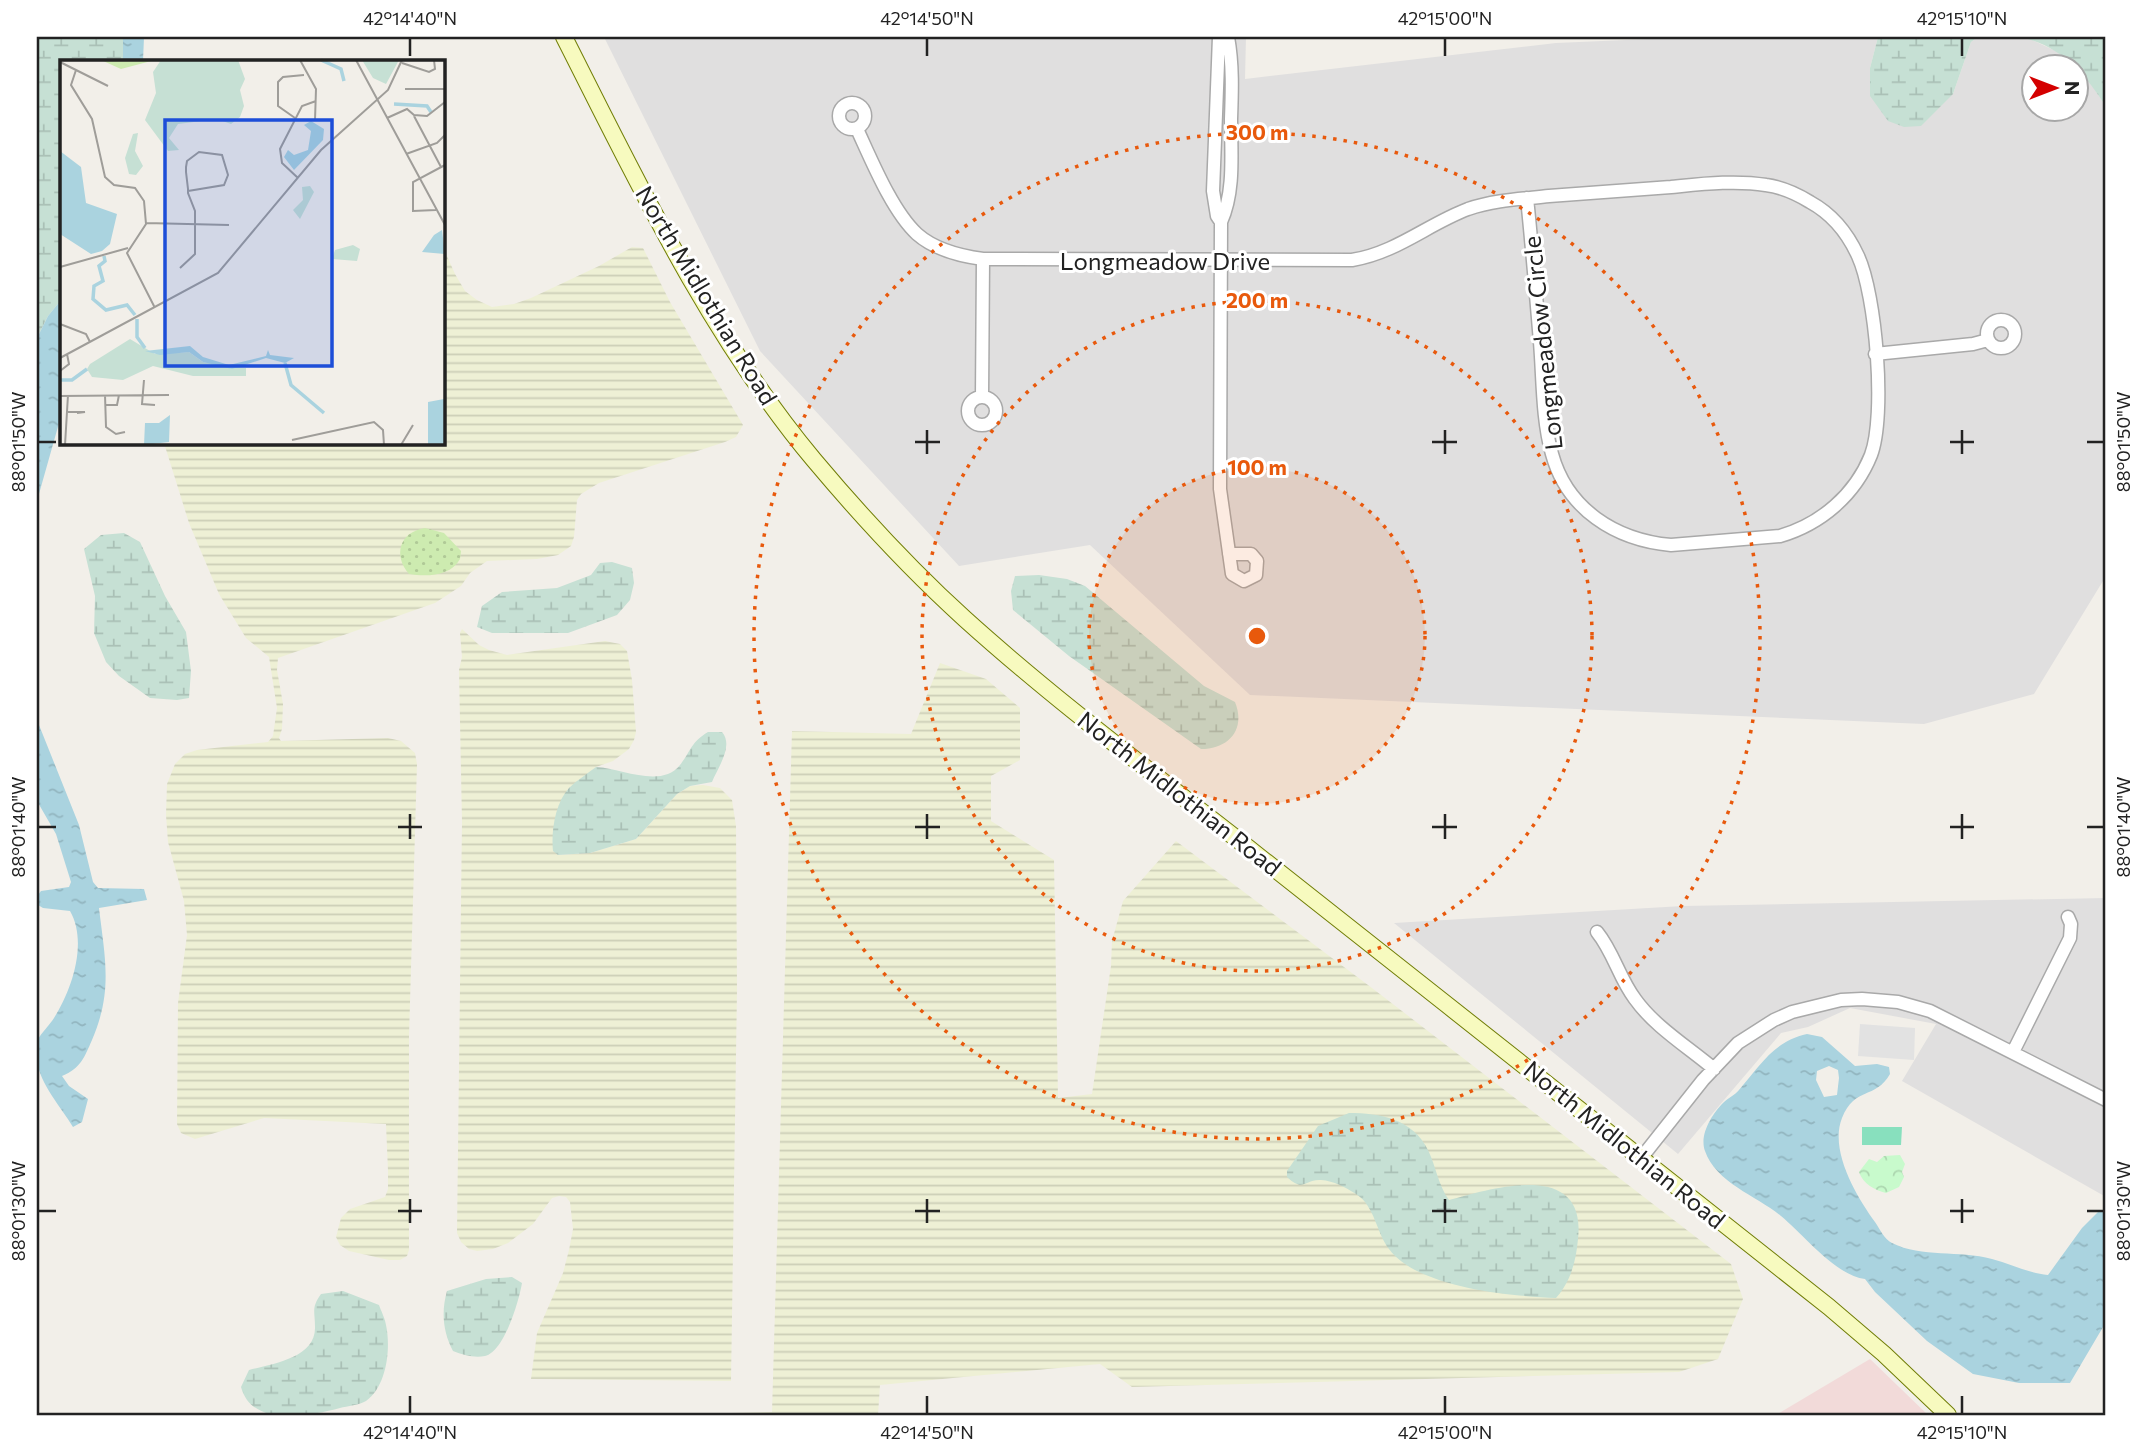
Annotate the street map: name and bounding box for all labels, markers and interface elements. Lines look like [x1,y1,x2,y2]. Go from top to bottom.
text: 42°14'40"N [363,7,457,29]
text: 42°14'50"N [880,7,974,29]
text: 42°15'00"N [1398,7,1492,29]
text: 42°15'10"N [1917,7,2007,29]
north arrow [2021,52,2090,122]
inset map [60,60,444,444]
text: N [2061,81,2084,95]
text: 300 m [1226,119,1288,144]
street label: North Midlothian Road [630,180,784,410]
street label: Longmeadow Circle [1516,235,1568,451]
street label: Longmeadow Drive [1060,246,1270,275]
text: 200 m [1226,287,1288,312]
text: 88°01'50"W [7,392,29,492]
text: 88°01'50"W [2112,392,2134,492]
text: 100 m [1227,454,1287,479]
centre of rings [1245,624,1269,648]
street label: North Midlothian Road [1072,705,1288,881]
text: 88°01'40"W [7,777,29,877]
text: 88°01'40"W [2112,777,2134,877]
street label: North Midlothian Road [1519,1054,1731,1234]
text: 88°01'30"W [7,1161,29,1261]
text: 88°01'30"W [2112,1161,2134,1261]
text: 42°14'40"N [363,1421,457,1443]
text: 42°14'50"N [880,1421,974,1443]
text: 42°15'00"N [1398,1421,1492,1443]
text: 42°15'10"N [1917,1421,2007,1443]

